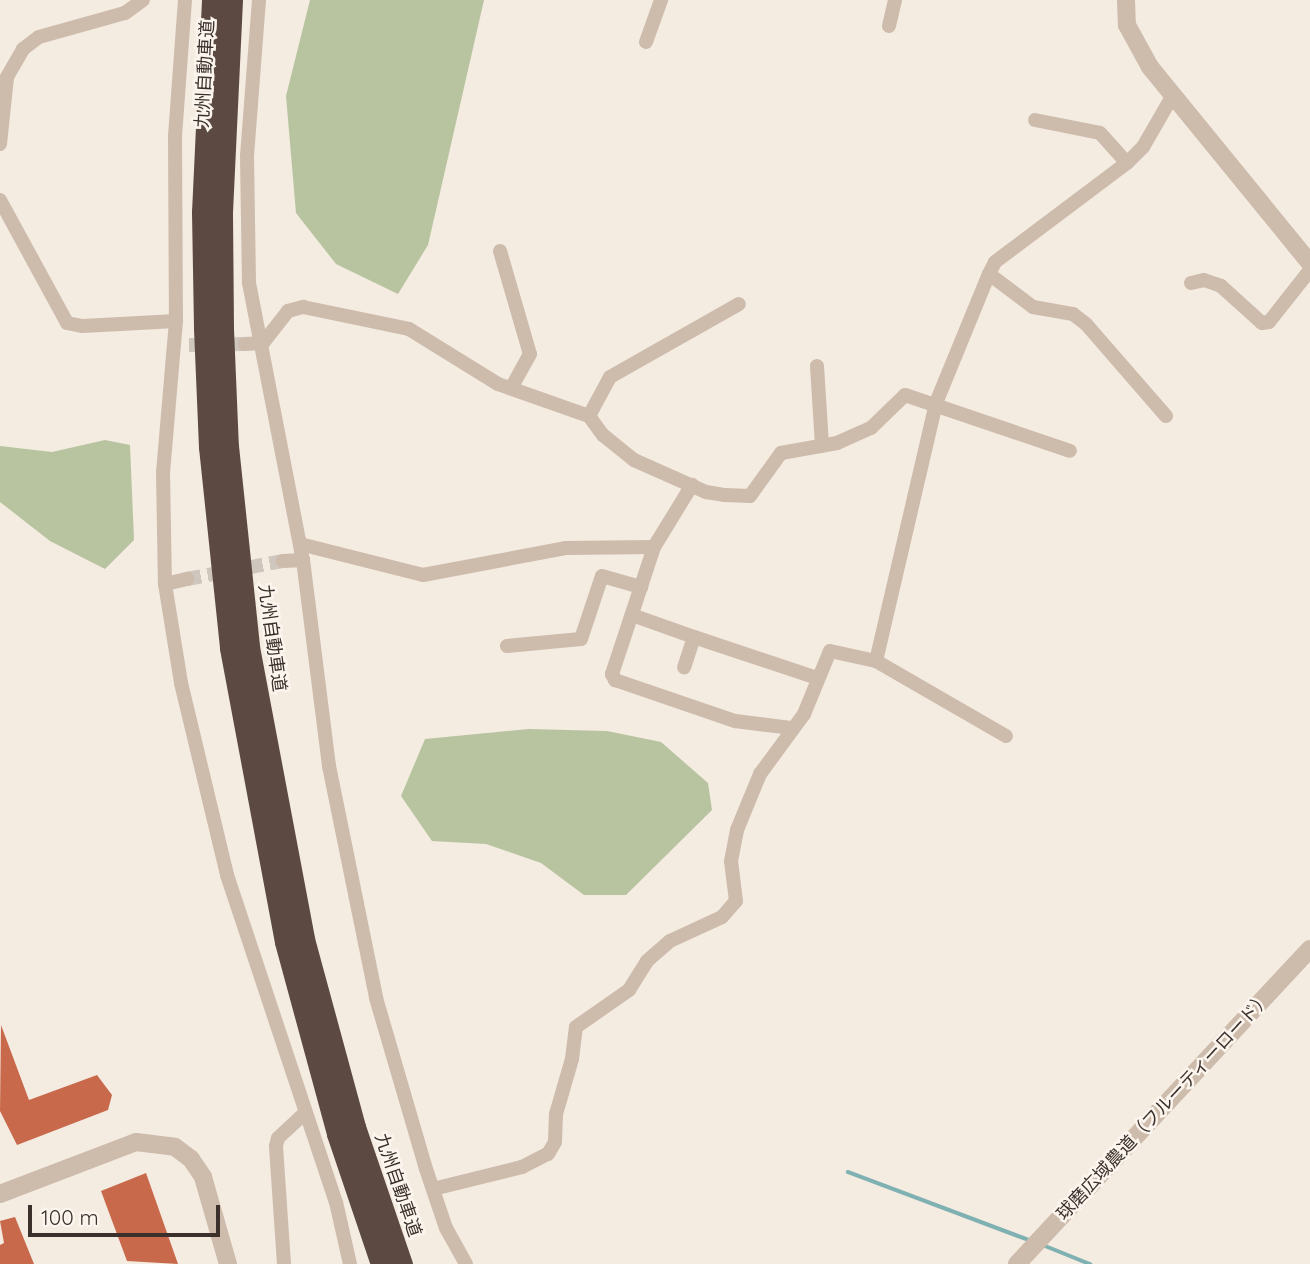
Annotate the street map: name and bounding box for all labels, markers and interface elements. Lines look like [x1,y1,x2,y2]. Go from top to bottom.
street label: 九州自動車道 [191,20,219,128]
street label: 九州自動車道 [254,583,290,693]
street label: 球磨広域農道（フルーティーロード） [1052,987,1276,1225]
street label: 九州自動車道 [370,1130,426,1240]
scale bar [32,1190,224,1234]
text: 100 m [41,1204,99,1230]

